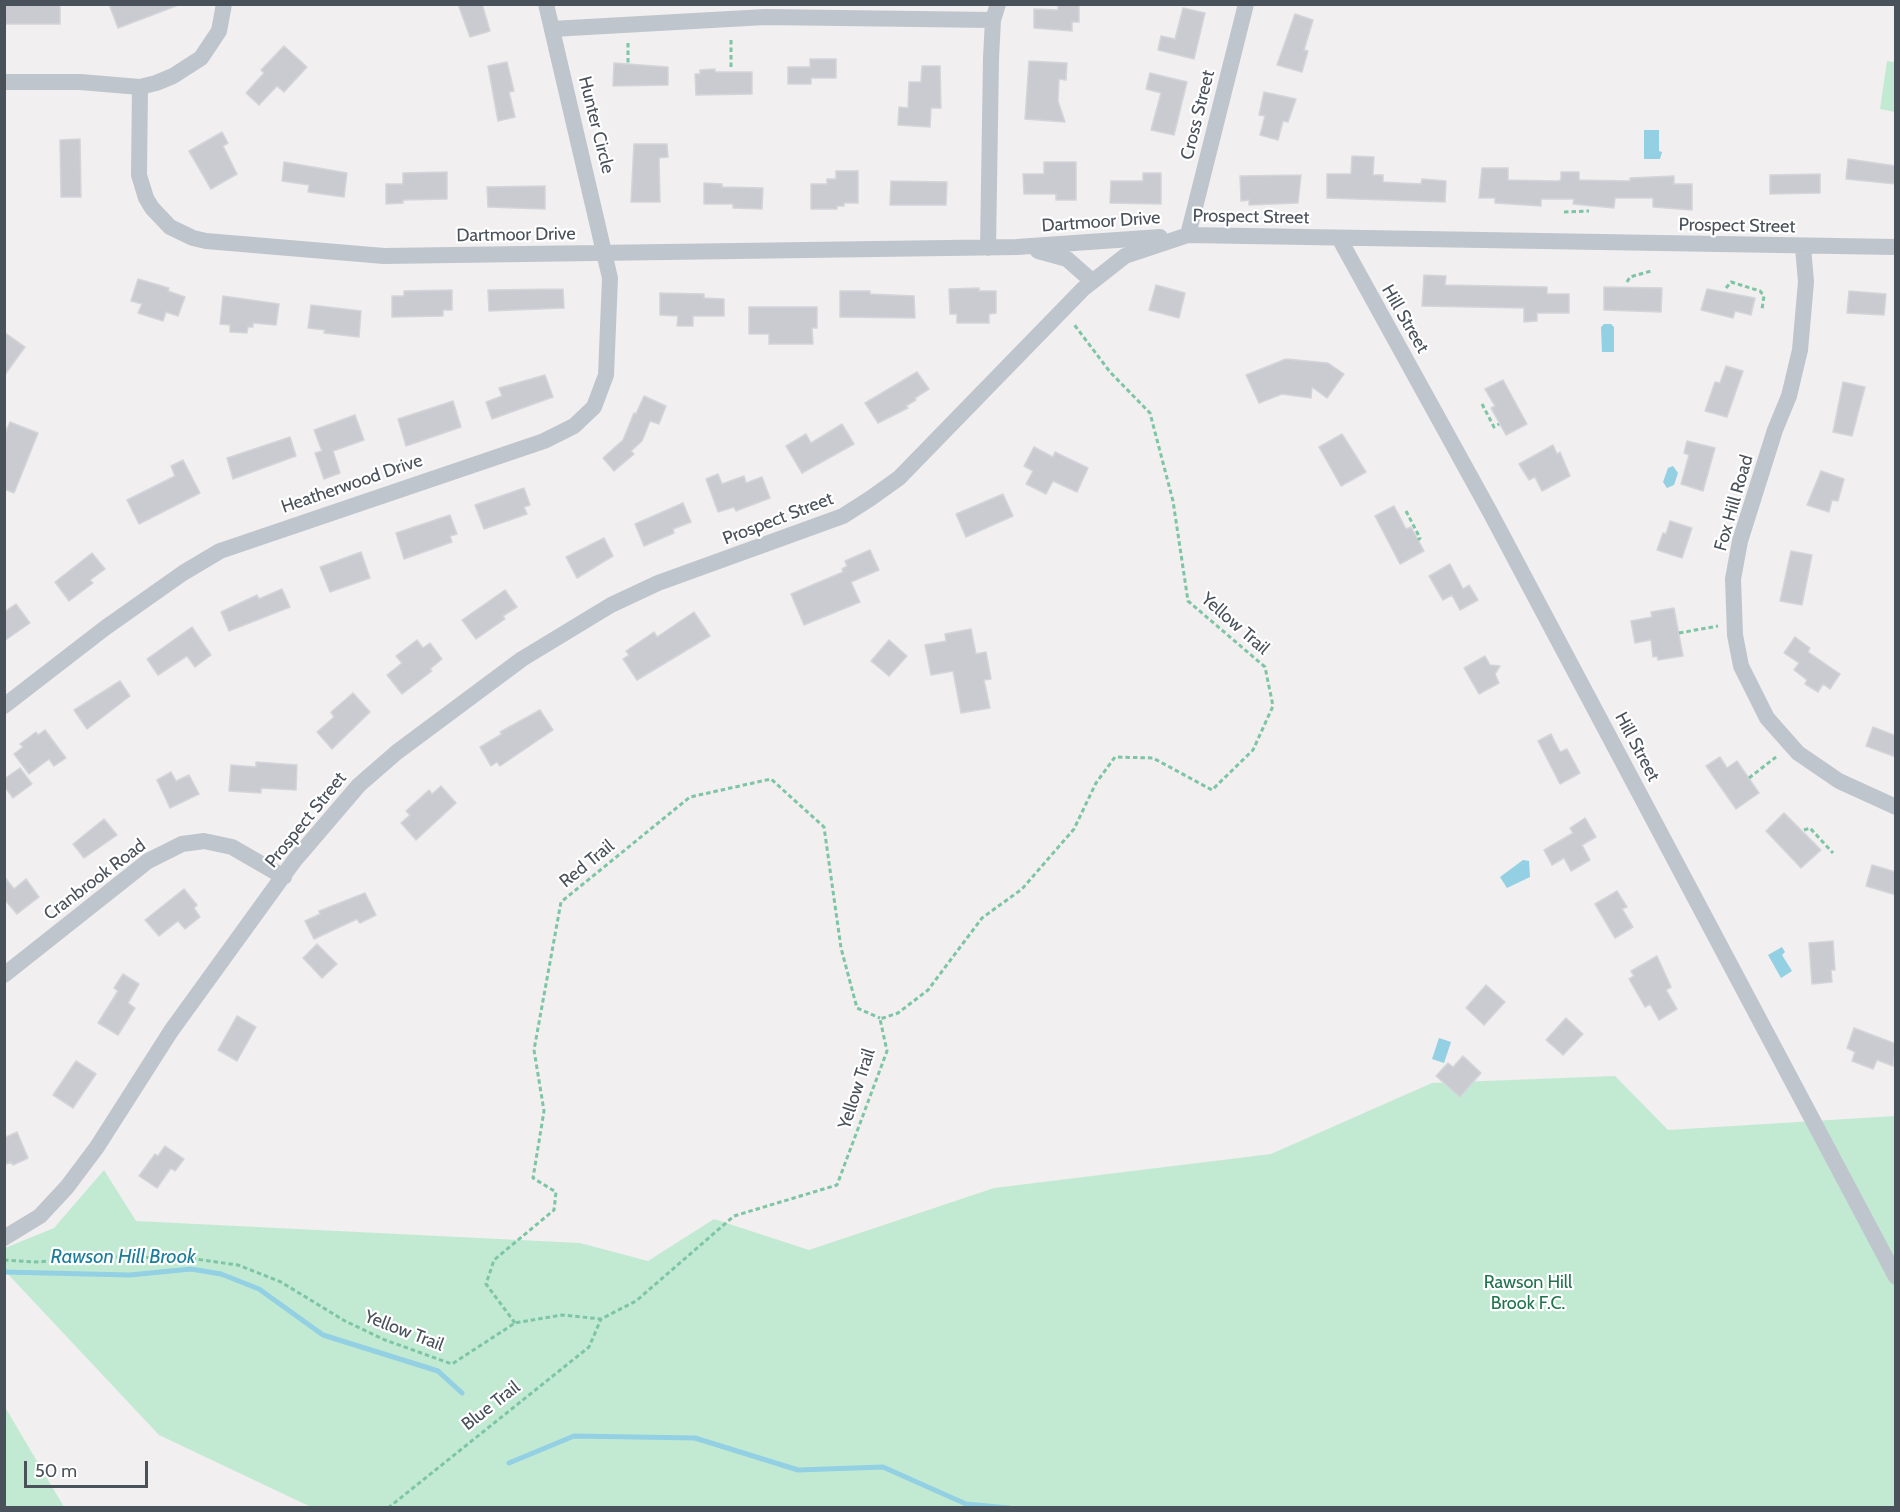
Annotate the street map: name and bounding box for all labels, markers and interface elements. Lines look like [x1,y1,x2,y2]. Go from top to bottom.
street label: Cross Street [1176,68,1220,162]
street label: Hunter Circle [574,74,618,176]
street label: Prospect Street [1192,205,1310,229]
street label: Dartmoor Drive [1041,207,1161,237]
street label: Prospect Street [1678,214,1796,238]
street label: Dartmoor Drive [456,223,576,247]
street label: Hill Street [1377,281,1433,357]
street label: Heatherwood Drive [279,450,425,518]
street label: Fox Hill Road [1710,453,1758,553]
street label: Prospect Street [720,488,836,550]
street label: Yellow Trail [1196,588,1274,660]
street label: Hill Street [1610,709,1664,785]
street label: Prospect Street [261,768,351,872]
street label: Cranbrook Road [40,835,150,925]
street label: Red Trail [555,835,619,893]
street label: Yellow Trail [834,1046,880,1132]
water label: Rawson Hill Brook [51,1245,195,1269]
park label: Rawson Hill Brook F.C. [1484,1272,1572,1314]
street label: Yellow Trail [361,1306,447,1356]
street label: Blue Trail [458,1377,524,1435]
scale bar [27,1449,152,1487]
text: 50 m [35,1460,77,1482]

